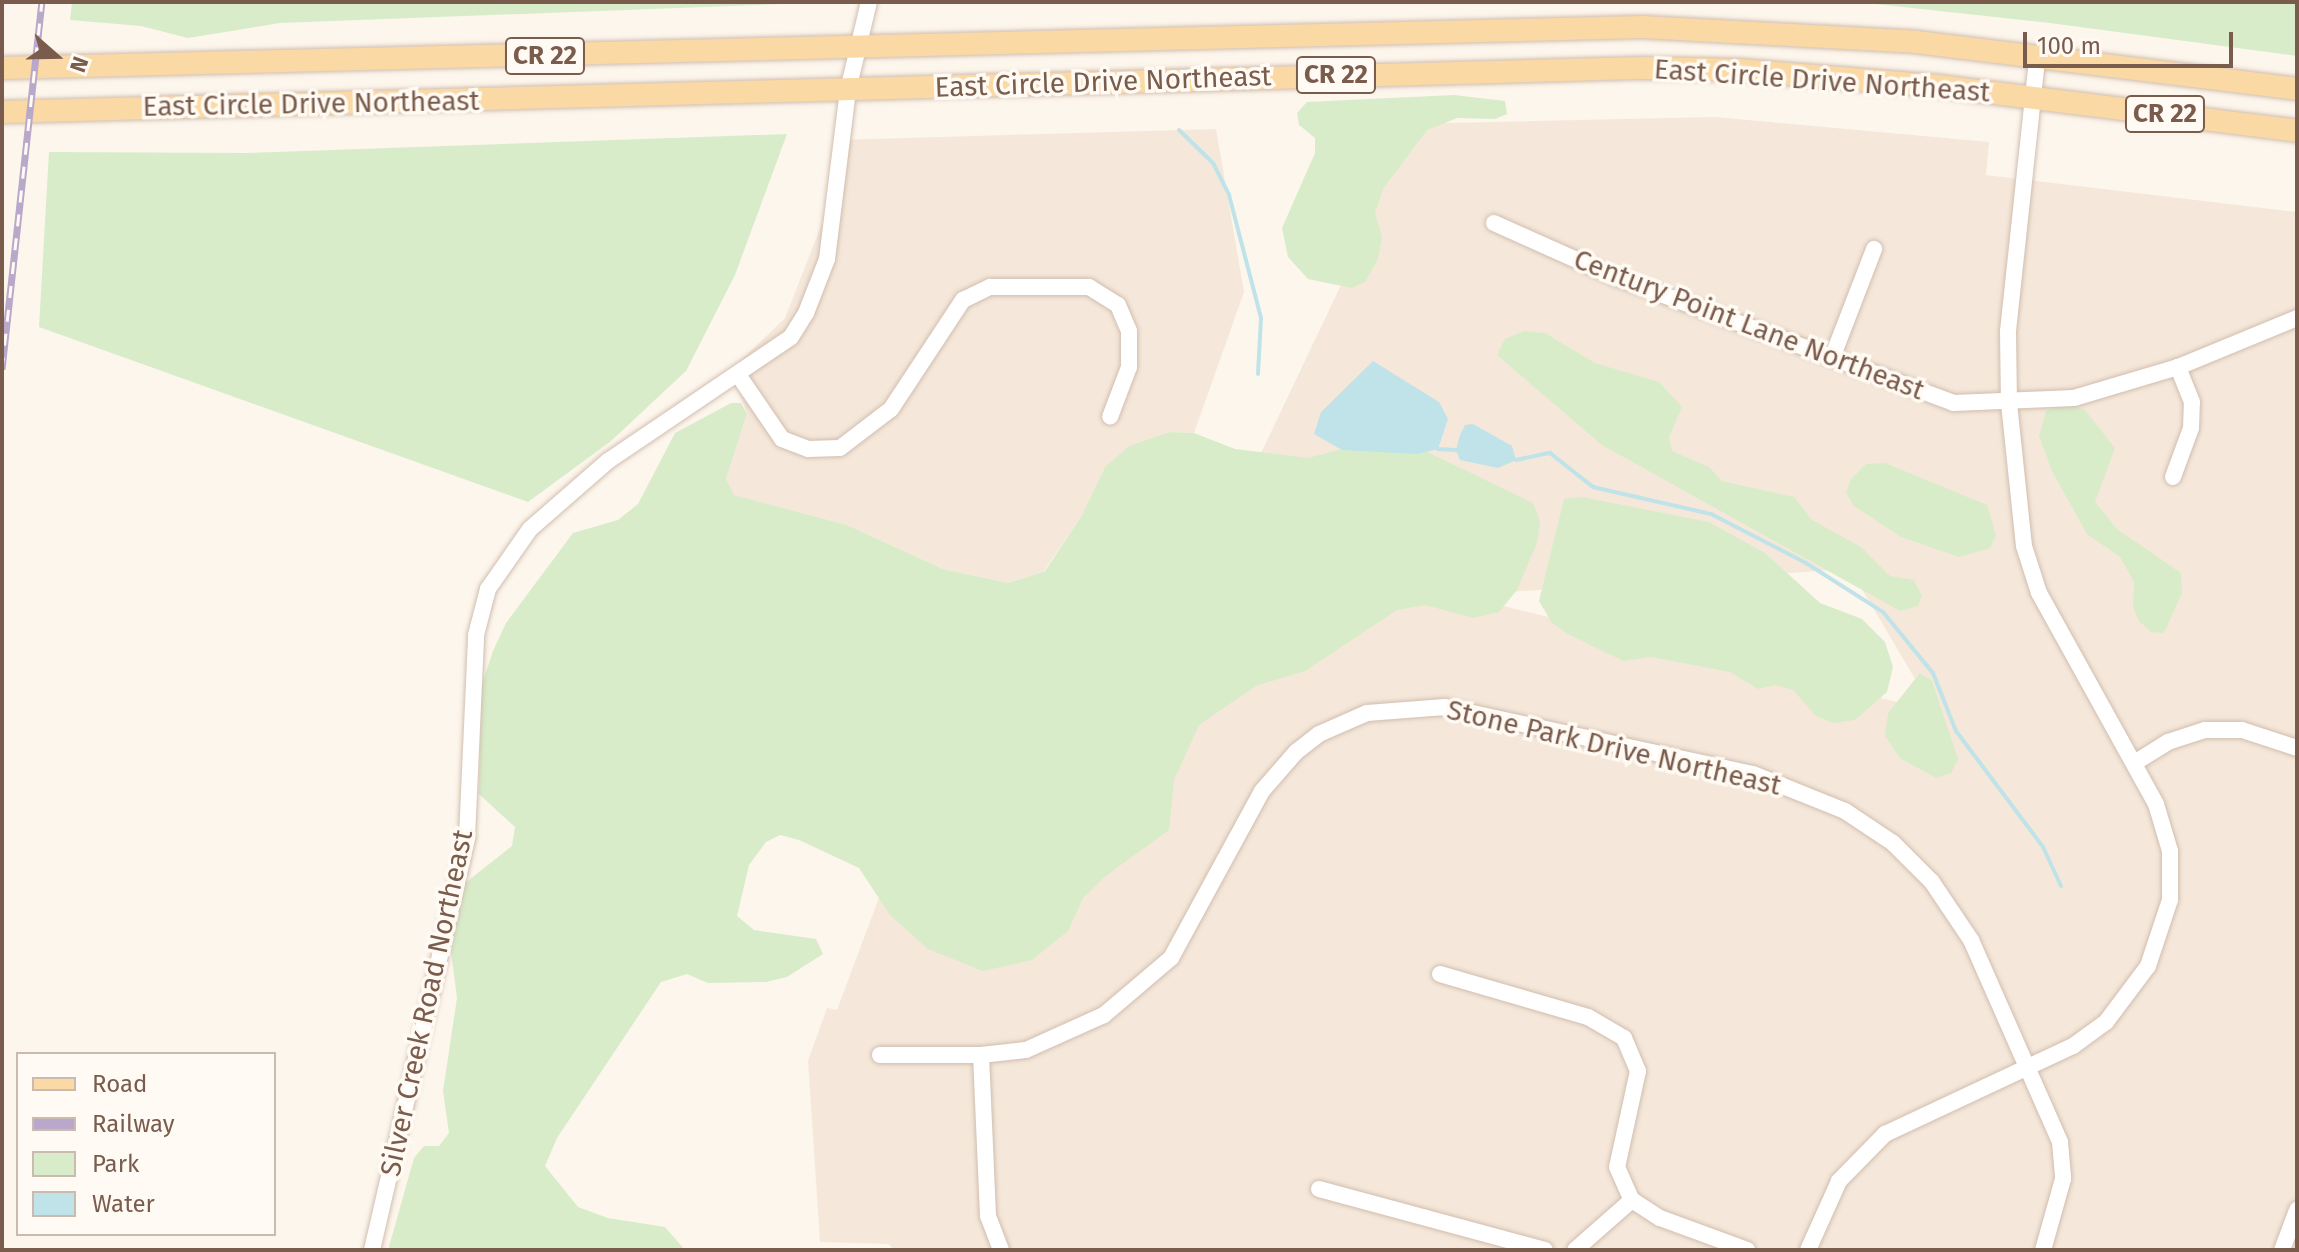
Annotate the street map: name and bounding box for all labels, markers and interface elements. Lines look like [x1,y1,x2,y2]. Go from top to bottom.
north arrow [16,16,96,96]
scale bar [2027,16,2237,66]
text: 100 m [2037,32,2101,60]
road number: CR 22 [503,34,587,78]
street label: East Circle Drive Northeast [1653,52,1991,110]
text: N [64,53,94,76]
road number: CR 22 [1294,53,1378,97]
street label: East Circle Drive Northeast [934,59,1272,105]
street label: East Circle Drive Northeast [142,84,480,124]
road number: CR 22 [2123,92,2207,136]
street label: Century Point Lane Northeast [1569,243,1929,407]
street label: Stone Park Drive Northeast [1444,693,1784,803]
street label: Silver Creek Road Northeast [374,827,480,1179]
legend [16,1052,276,1236]
text: Road [92,1070,147,1098]
text: Railway [92,1110,175,1138]
text: Park [92,1150,139,1178]
text: Water [92,1190,155,1218]

